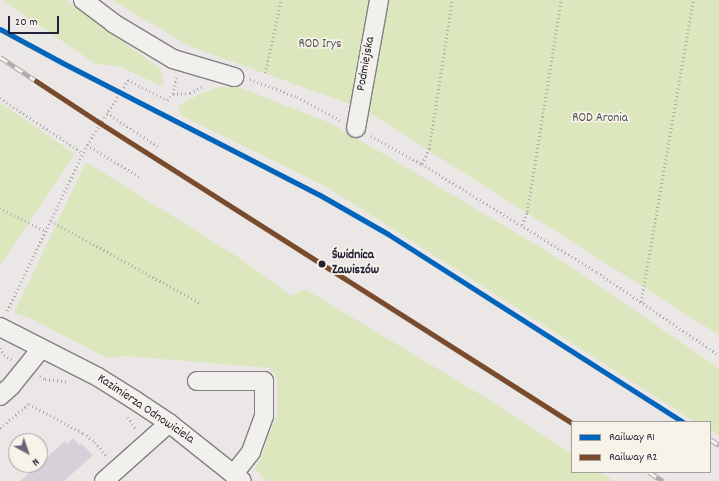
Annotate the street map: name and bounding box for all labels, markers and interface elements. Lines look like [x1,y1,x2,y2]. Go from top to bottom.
scale bar [10,8,61,34]
text: 20 m [15,14,38,31]
street label: Podmiejska [355,36,379,92]
park label: ROD Irys [298,37,342,53]
park label: ROD Aronia [572,111,628,127]
place label: Świdnica Zawiszów [332,249,379,280]
marker: Świdnica Zawiszów [315,257,329,271]
street label: Kazimierza Odnowiciela [93,372,197,448]
legend [571,421,711,473]
text: Railway R1 [609,429,655,446]
north arrow [8,433,48,473]
text: Railway R2 [609,449,658,466]
text: N [28,454,42,469]

